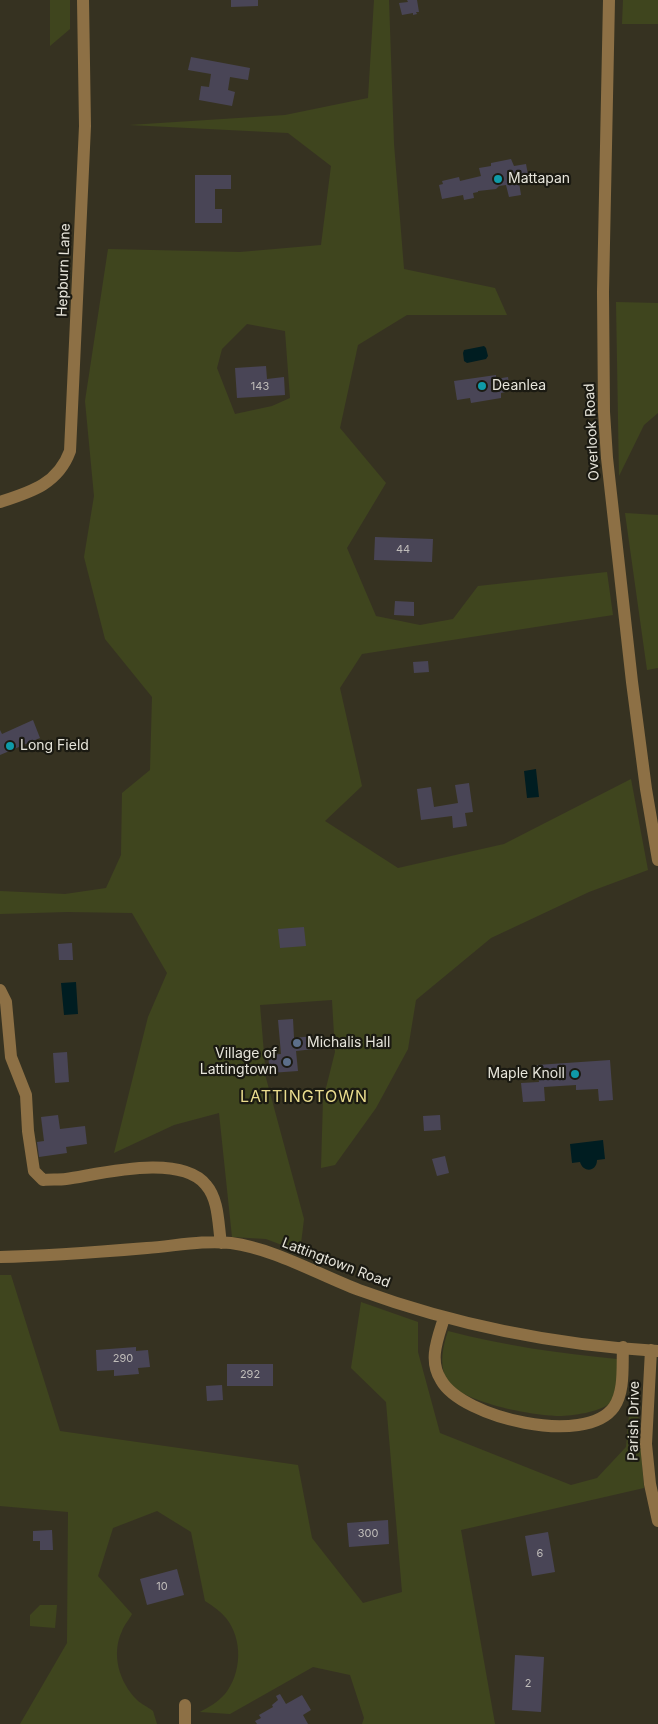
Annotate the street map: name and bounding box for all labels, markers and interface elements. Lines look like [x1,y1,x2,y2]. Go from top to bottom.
place label: Mattapan [508,171,570,187]
marker: Mattapan [492,173,504,185]
street label: Hepburn Lane [54,223,74,317]
place label: Deanlea [492,378,546,394]
house number: 143 [251,380,269,394]
marker: Deanlea [476,380,488,392]
street label: Overlook Road [581,383,603,481]
house number: 44 [396,543,410,557]
place label: Long Field [20,738,89,754]
marker: Long Field [4,740,16,752]
place label: Michalis Hall [307,1035,390,1051]
marker: Michalis Hall [291,1037,303,1049]
place label: Village of Lattingtown [200,1046,277,1078]
marker: Village of Lattingtown [281,1056,293,1068]
place label: Maple Knoll [488,1066,565,1082]
marker: Maple Knoll [569,1068,581,1080]
district label: LATTINGTOWN [239,1087,369,1107]
street label: Lattingtown Road [279,1235,393,1291]
house number: 290 [113,1352,133,1366]
house number: 292 [240,1368,260,1382]
street label: Parish Drive [625,1381,643,1461]
house number: 300 [358,1527,378,1541]
house number: 6 [537,1547,543,1561]
house number: 10 [156,1580,168,1594]
house number: 2 [525,1677,531,1691]

